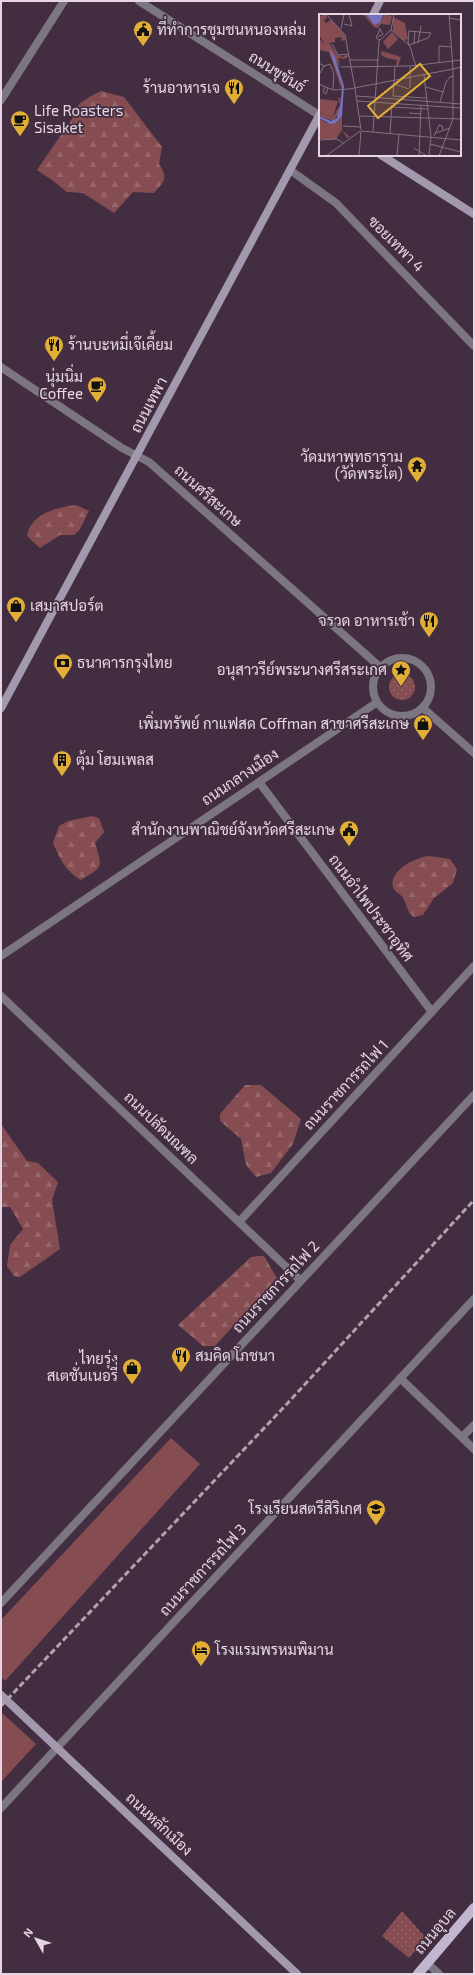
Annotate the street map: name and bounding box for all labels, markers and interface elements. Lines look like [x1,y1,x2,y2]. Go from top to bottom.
inset map [319,14,461,156]
place label: ที่ทำการชุมชนหนองหล่ม [157,15,306,41]
public building icon: ที่ทำการชุมชนหนองหล่ม [132,19,154,47]
street label: ถนนขุขันธ์ [244,47,309,98]
restaurant icon: ร้านอาหารเจ [223,77,245,105]
place label: ร้านอาหารเจ [143,78,220,96]
place label: Life Roasters Sisaket [34,101,123,136]
cafe icon: Life Roasters Sisaket [9,109,31,137]
street label: ซอยเทพา 4 [365,212,428,275]
place label: ร้านบะหมี่เจ๊เคี้ยม [68,330,173,353]
restaurant icon: ร้านบะหมี่เจ๊เคี้ยม [43,334,65,362]
place label: นุ่มนิ่ม Coffee [39,363,83,402]
street label: ถนนเทพา [126,374,170,435]
cafe icon: นุ่มนิ่ม Coffee [86,375,108,403]
place label: วัดมหาพุทธาราม (วัดพระโต) [301,447,403,482]
temple icon: วัดมหาพุทธาราม (วัดพระโต) [406,455,428,483]
street label: ถนนศรีสะเกษ [171,460,247,531]
shop icon: เสมาสปอร์ต [5,595,27,623]
place label: เสมาสปอร์ต [30,596,104,614]
restaurant icon: จรวด อาหารเช้า [418,610,440,638]
place label: จรวด อาหารเช้า [318,611,415,629]
bank icon: ธนาคารกรุงไทย [52,652,74,680]
place label: ธนาคารกรุงไทย [77,653,173,674]
place icon: อนุสาวรีย์พระนางศรีสระเกศ [390,659,412,687]
place label: อนุสาวรีย์พระนางศรีสระเกศ [217,660,387,681]
place label: เพิ่มทรัพย์ กาแฟสด Coffman สาขาศรีสะเกษ [138,710,410,732]
shop icon: เพิ่มทรัพย์ กาแฟสด Coffman สาขาศรีสะเกษ [412,713,434,741]
street label: ถนนกลางเมือง [198,744,281,808]
building icon: ตุ้ม โฮมเพลส [51,749,73,777]
place label: ตุ้ม โฮมเพลส [76,750,154,771]
public building icon: สำนักงานพาณิชย์จังหวัดศรีสะเกษ [338,819,360,847]
place label: สำนักงานพาณิชย์จังหวัดศรีสะเกษ [131,820,336,838]
street label: ถนนอำไพประชาอุทิศ [323,850,418,966]
street label: ถนนราชการรถไฟ 1 [299,1036,392,1133]
street label: ถนนปลัดมณฑล [121,1087,203,1167]
street label: ถนนราชการรถไฟ 2 [228,1237,322,1336]
restaurant icon: สมคิด โภชนา [170,1345,192,1373]
place label: สมคิด โภชนา [195,1346,275,1364]
place label: ไทยรุ่ง สเตชั่นเนอรี่ [47,1349,118,1384]
shop icon: ไทยรุ่ง สเตชั่นเนอรี่ [121,1357,143,1385]
school or university icon: โรงเรียนสตรีสิริเกศ [365,1498,387,1526]
place label: โรงเรียนสตรีสิริเกศ [248,1499,362,1517]
street label: ถนนราชการรถไฟ 3 [155,1520,249,1619]
hotel icon: โรงแรมพรหมพิมาน [190,1639,212,1667]
place label: โรงแรมพรหมพิมาน [214,1640,334,1658]
street label: ถนนหลักเมือง [123,1788,197,1859]
street label: ถนนอุบล [410,1903,461,1959]
north arrow [16,1919,56,1959]
text: N [20,1925,35,1940]

